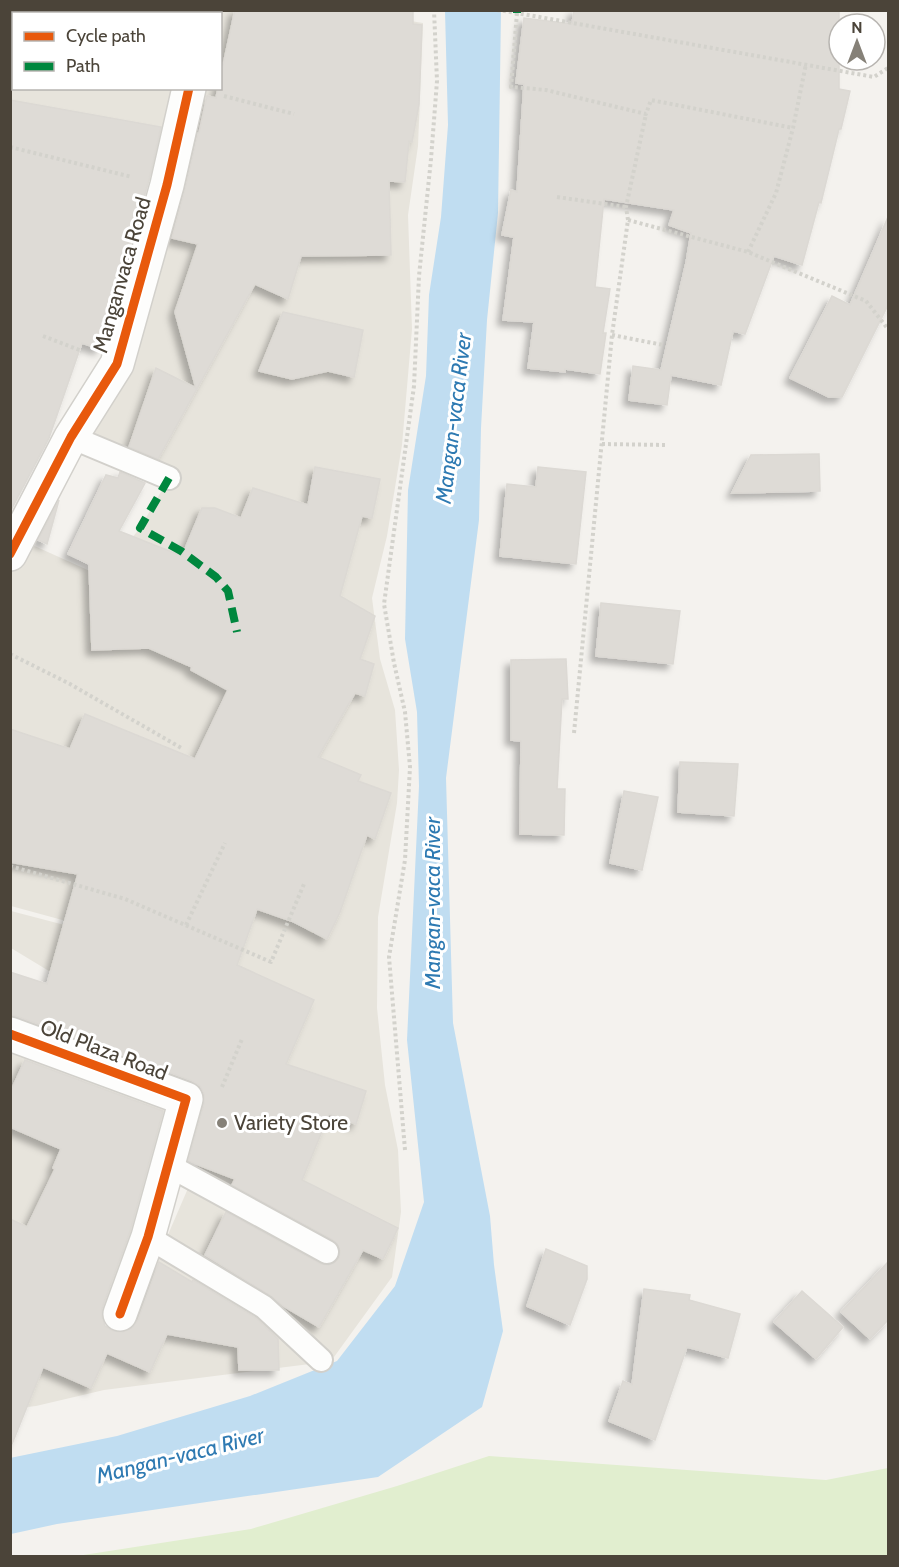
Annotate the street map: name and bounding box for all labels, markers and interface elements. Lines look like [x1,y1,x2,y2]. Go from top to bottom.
legend [12,12,222,90]
north arrow [827,12,887,72]
text: N [851,18,863,37]
text: Cycle path [66,25,146,47]
text: Path [66,55,100,77]
street label: Manganvaca Road [87,194,156,356]
water label: Mangan-vaca River [430,330,478,506]
water label: Mangan-vaca River [419,816,446,990]
street label: Old Plaza Road [37,1014,171,1085]
place label: Variety Store [234,1110,348,1135]
marker: Variety Store [215,1116,229,1130]
water label: Mangan-vaca River [92,1421,268,1490]

